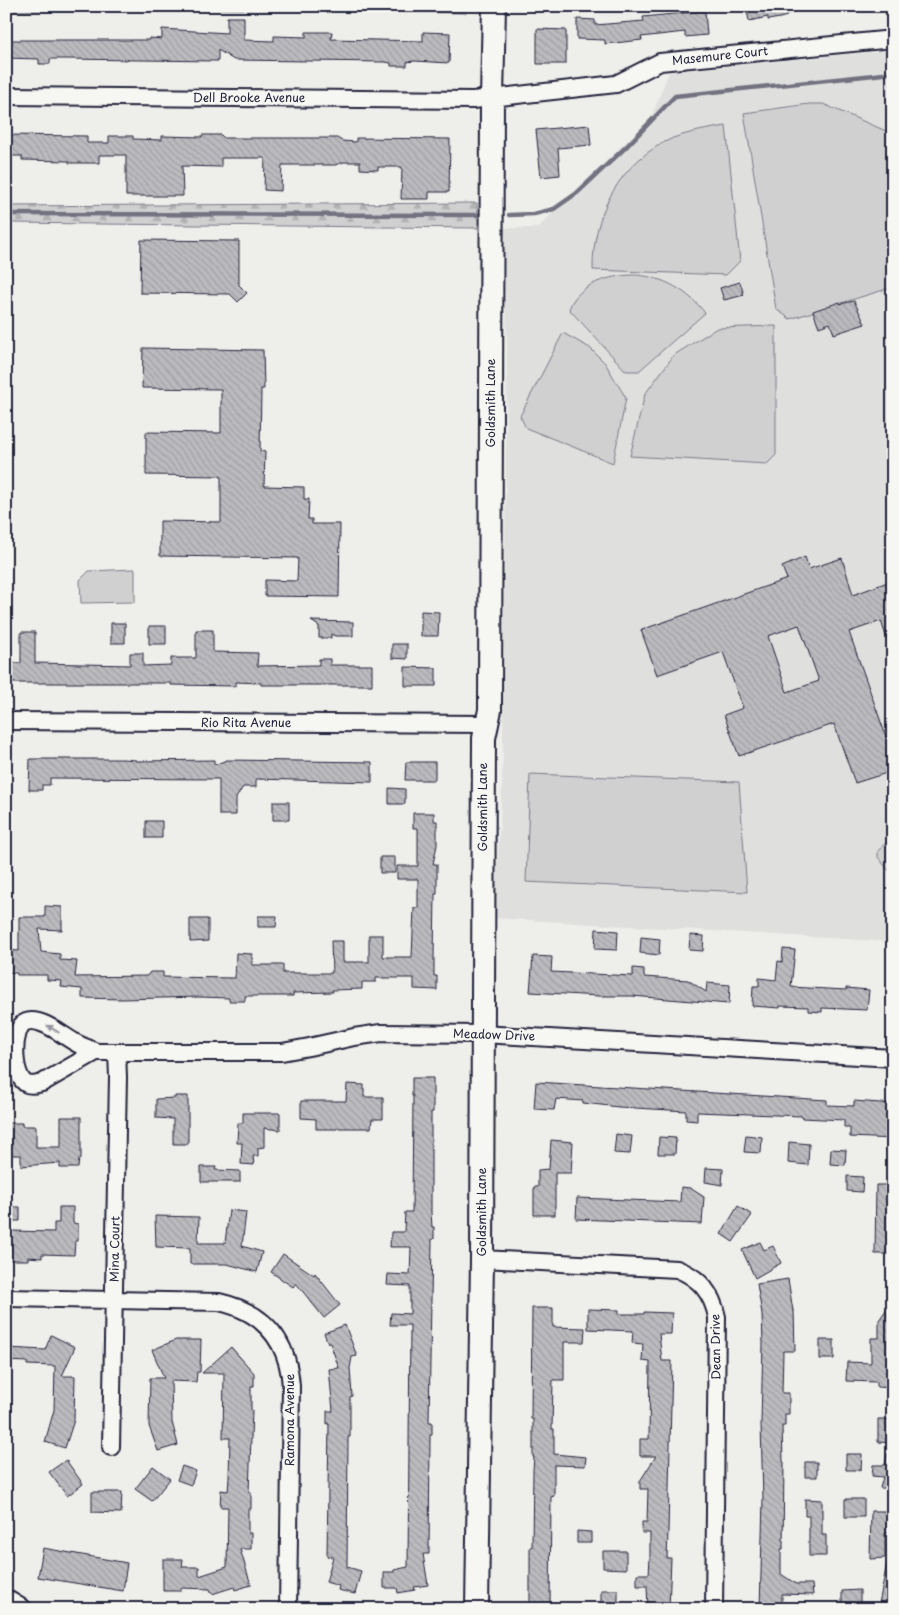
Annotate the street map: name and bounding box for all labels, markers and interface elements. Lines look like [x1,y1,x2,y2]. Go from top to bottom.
street label: Masemure Court [671,41,769,69]
street label: Dell Brooke Avenue [193,88,306,106]
street label: Goldsmith Lane [481,358,499,448]
street label: Rio Rita Avenue [201,713,292,731]
street label: Goldsmith Lane [473,762,491,852]
street label: Meadow Drive [453,1024,536,1044]
one-way arrow [46,1025,59,1034]
street label: Goldsmith Lane [472,1167,490,1257]
street label: Mina Court [104,1216,124,1282]
street label: Dean Drive [705,1314,725,1380]
street label: Ramona Avenue [280,1373,298,1466]

